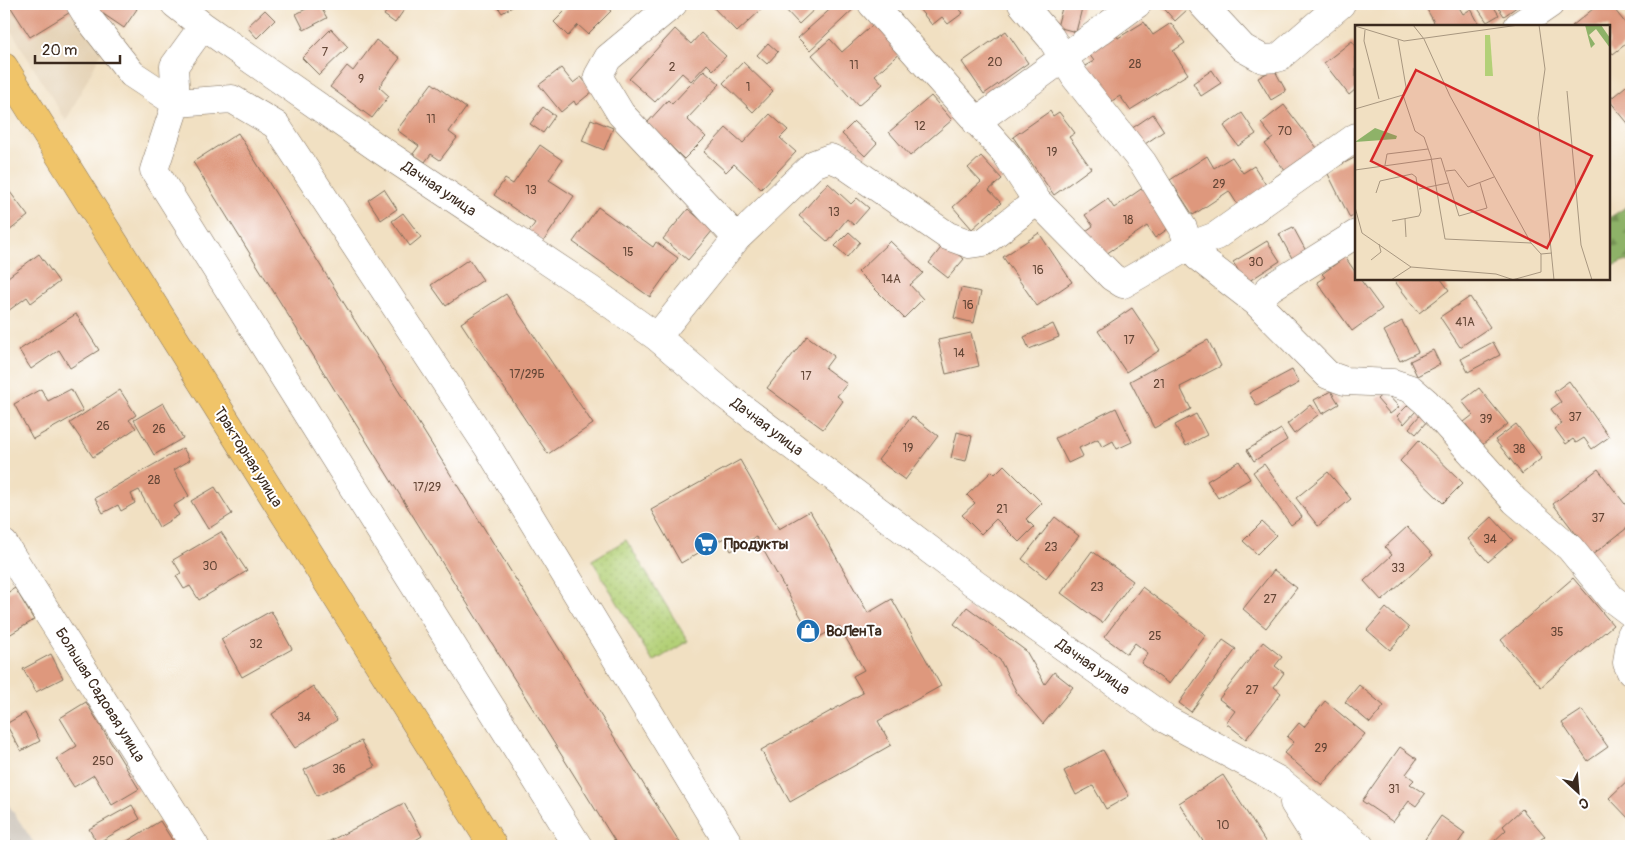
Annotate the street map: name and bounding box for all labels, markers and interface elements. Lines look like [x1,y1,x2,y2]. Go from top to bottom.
inset map [1355,25,1610,280]
scale bar [35,32,120,64]
text: 20 m [42,41,77,60]
house number: 7 [322,45,329,60]
house number: 20 [988,55,1002,70]
house number: 28 [1129,57,1141,72]
house number: 11 [849,58,859,73]
house number: 2 [669,60,676,75]
house number: 9 [358,72,364,87]
house number: 1 [746,80,750,95]
house number: 11 [426,112,436,127]
house number: 12 [914,119,926,134]
house number: 70 [1278,124,1292,139]
house number: 19 [1047,145,1057,160]
street label: Дачная улица [397,157,480,221]
house number: 29 [1213,177,1225,192]
house number: 13 [525,183,537,198]
house number: 13 [828,205,840,220]
house number: 18 [1123,213,1133,228]
house number: 15 [622,245,634,260]
house number: 30 [1249,255,1263,270]
house number: 16 [1032,263,1044,278]
house number: 14А [881,272,901,287]
house number: 16 [962,298,974,313]
house number: 41А [1455,315,1475,330]
house number: 17 [1123,333,1135,348]
house number: 14 [953,346,965,361]
house number: 17/29Б [509,367,545,382]
house number: 17 [800,369,812,384]
house number: 21 [1153,377,1165,392]
street label: Дачная улица [726,393,807,460]
street label: Тракторная улица [210,403,287,511]
house number: 37 [1568,410,1582,425]
house number: 39 [1480,412,1492,427]
house number: 26 [96,419,110,434]
house number: 26 [152,422,166,437]
house number: 19 [903,441,913,456]
house number: 38 [1513,442,1525,457]
house number: 28 [148,473,160,488]
house number: 17/29 [413,480,441,495]
house number: 21 [996,502,1008,517]
house number: 37 [1591,511,1605,526]
supermarket icon: Продукты [693,531,719,557]
house number: 34 [1483,532,1497,547]
place label: Продукты [724,535,789,554]
house number: 23 [1044,540,1058,555]
house number: 30 [203,559,217,574]
house number: 33 [1391,561,1405,576]
house number: 23 [1090,580,1104,595]
house number: 27 [1263,592,1277,607]
shop icon: ВоЛенТа [795,618,821,644]
place label: ВоЛенТа [826,622,882,641]
street label: Большая Садовая улица [51,624,149,766]
house number: 35 [1550,625,1564,640]
house number: 25 [1148,629,1162,644]
street label: Дачная улица [1052,634,1134,699]
house number: 32 [249,637,263,652]
house number: 27 [1245,683,1259,698]
house number: 34 [297,710,311,725]
house number: 29 [1315,741,1327,756]
house number: 250 [92,754,114,769]
house number: 36 [332,762,346,777]
north arrow [1552,768,1602,818]
house number: 31 [1388,782,1400,797]
text: С [1576,794,1591,813]
house number: 10 [1217,818,1229,833]

